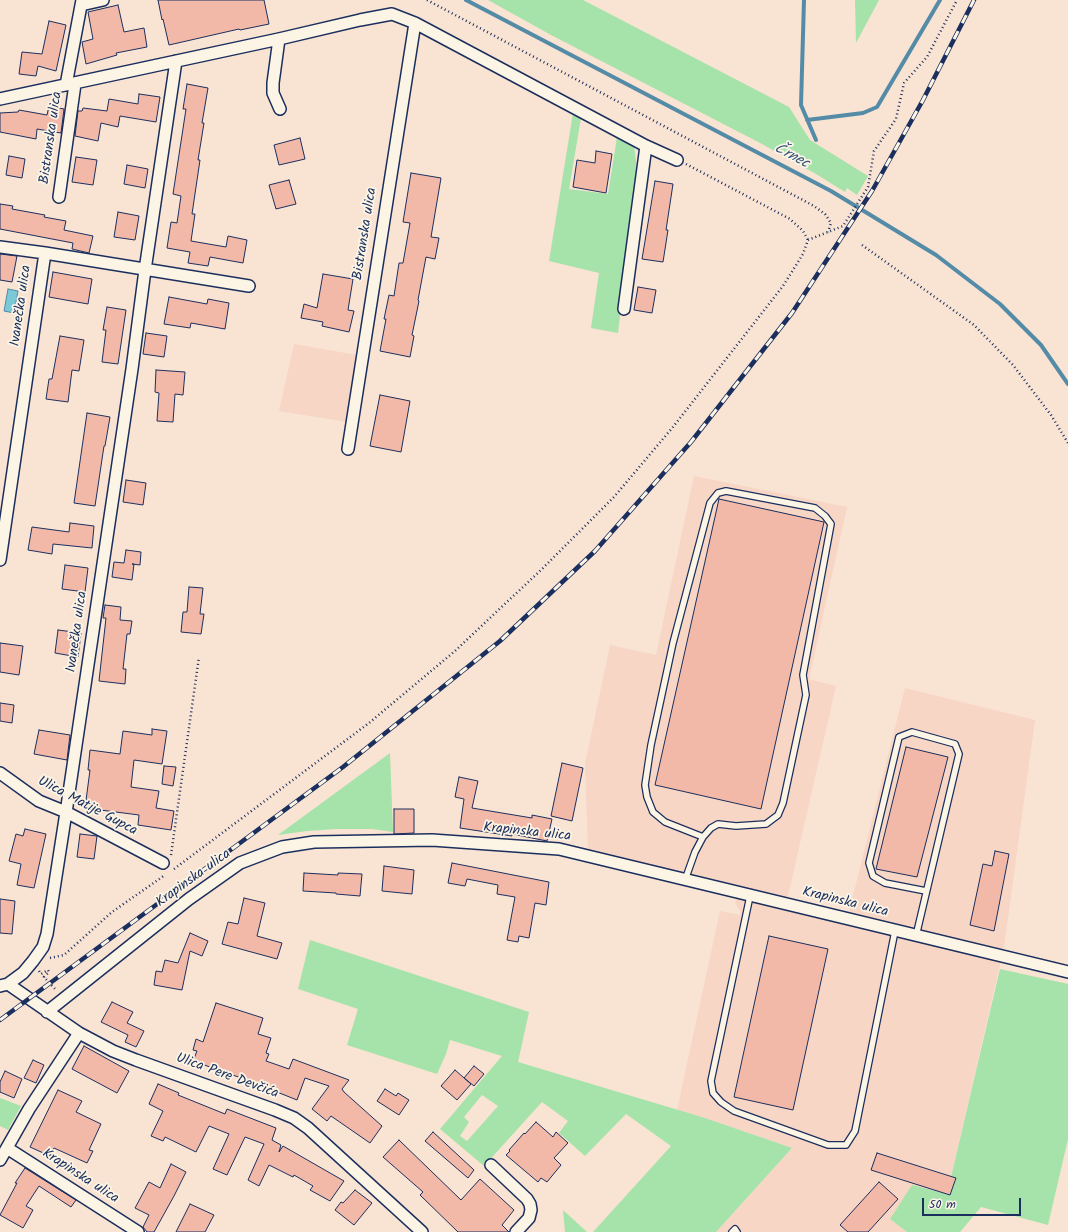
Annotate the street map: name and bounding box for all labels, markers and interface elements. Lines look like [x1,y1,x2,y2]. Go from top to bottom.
street label: Bistranska ulica [37,91,67,185]
water label: Črnec [771,140,811,174]
street label: Bistranska ulica [350,187,382,281]
street label: Ivanečka ulica [8,264,36,348]
street label: Ivanečka ulica [64,590,92,674]
street label: Ulica Matije Gupca [34,774,140,840]
street label: Krapinska ulica [482,820,572,846]
street label: Krapinska ulica [153,846,235,912]
street label: Krapinska ulica [800,884,890,922]
street label: Ulica Pere Devčića [174,1051,280,1103]
street label: Krapinska ulica [39,1146,121,1208]
scale bar [924,1190,1023,1216]
text: 50 m [929,1195,956,1214]

